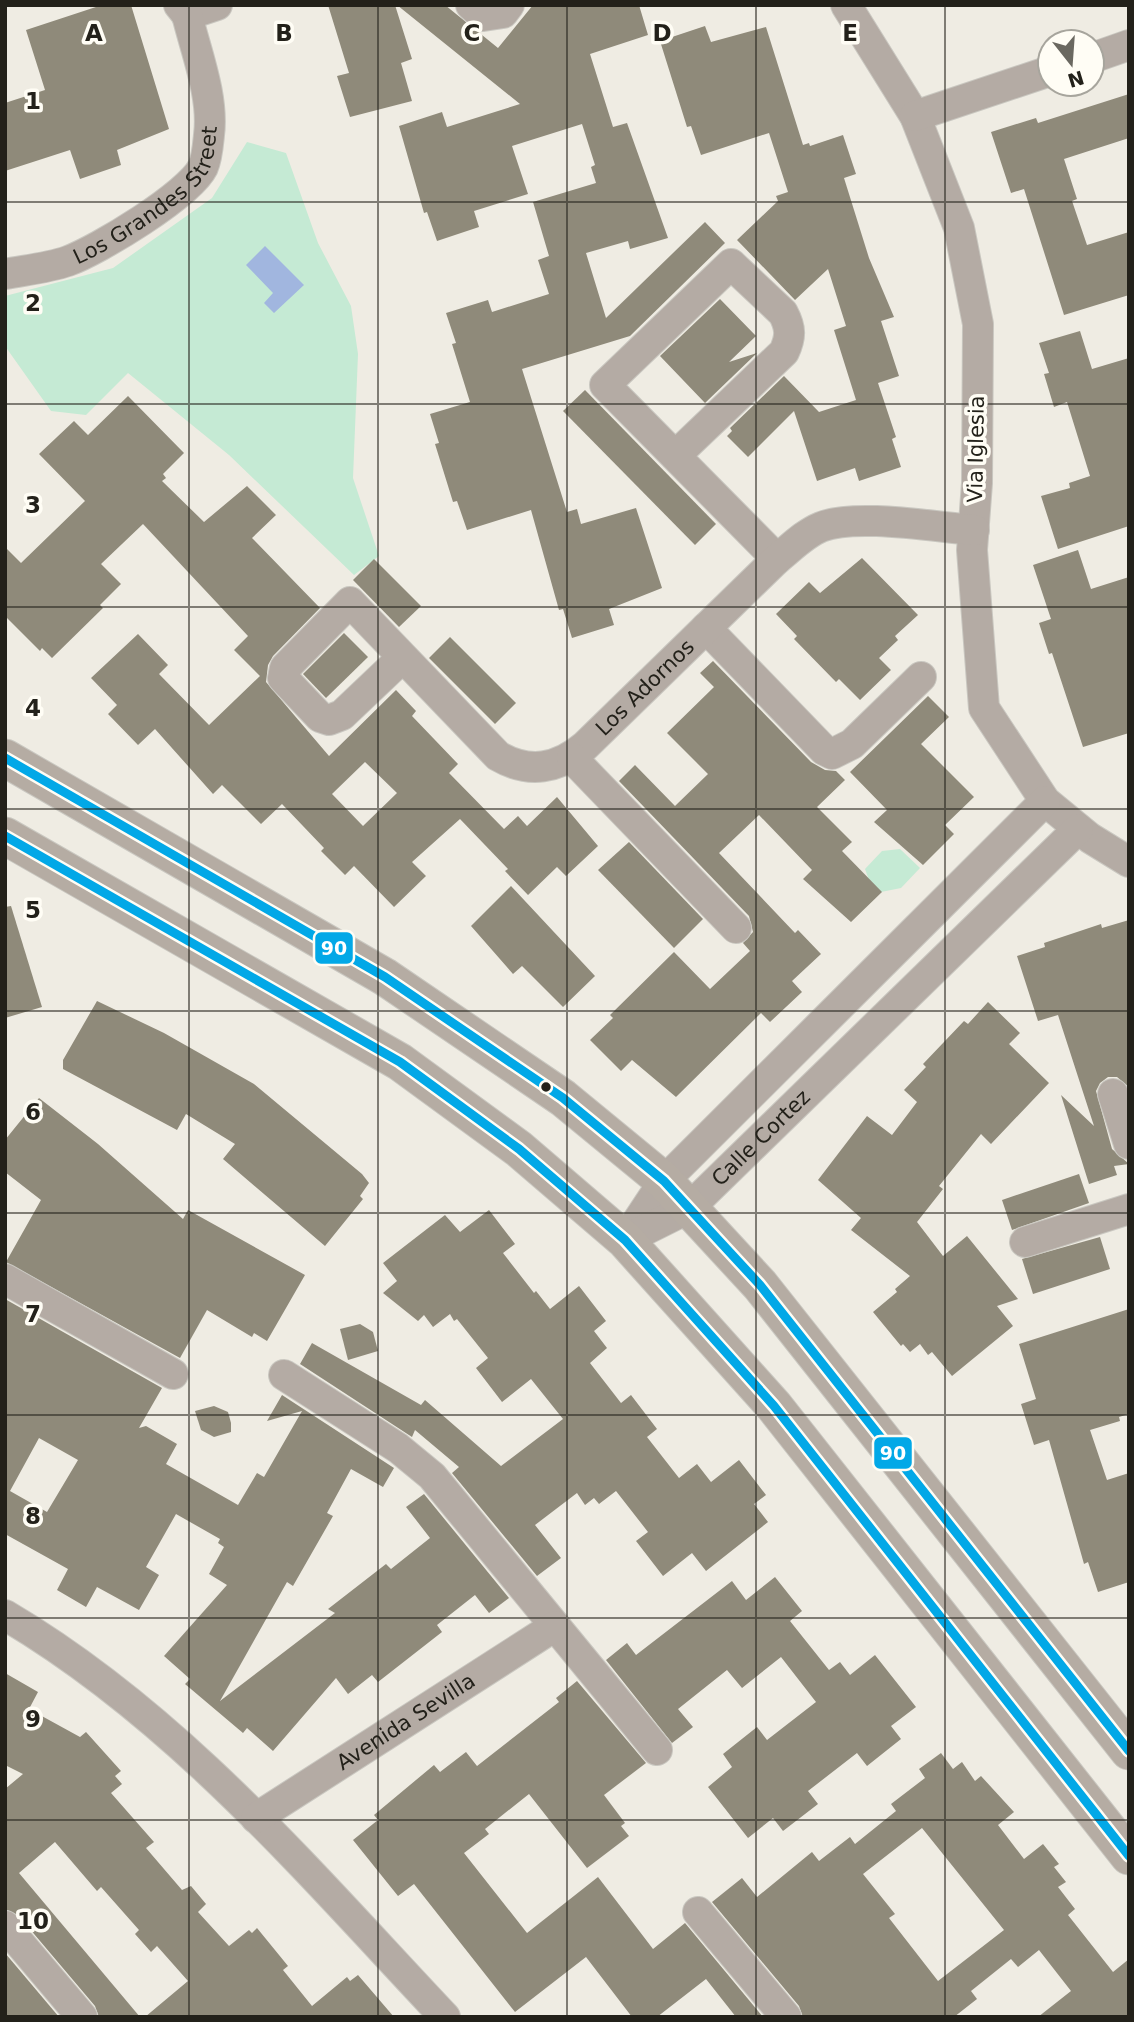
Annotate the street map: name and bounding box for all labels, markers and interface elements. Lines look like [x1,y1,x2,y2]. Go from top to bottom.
text: A [85,20,103,46]
text: B [275,20,293,46]
text: C [464,20,480,46]
text: D [652,20,672,46]
text: E [842,20,858,46]
north arrow [1036,28,1106,98]
text: N [1065,66,1087,92]
text: 1 [25,88,41,114]
street label: Los Grandes Street [69,125,222,269]
text: 2 [25,290,41,316]
street label: Via Iglesia [963,395,989,503]
text: 3 [25,492,41,518]
street label: Los Adornos [591,635,699,741]
text: 4 [25,695,41,721]
text: 5 [25,897,41,923]
line badge: 90 [314,931,354,965]
text: 90 [321,937,347,959]
unlabelled marker [539,1080,553,1094]
street label: Calle Cortez [707,1085,815,1191]
text: 6 [25,1099,41,1125]
text: 7 [25,1301,41,1327]
line badge: 90 [873,1436,913,1470]
text: 90 [880,1442,906,1464]
text: 8 [25,1503,41,1529]
street label: Avenida Sevilla [332,1669,479,1775]
text: 9 [25,1706,41,1732]
text: 10 [17,1908,49,1934]

